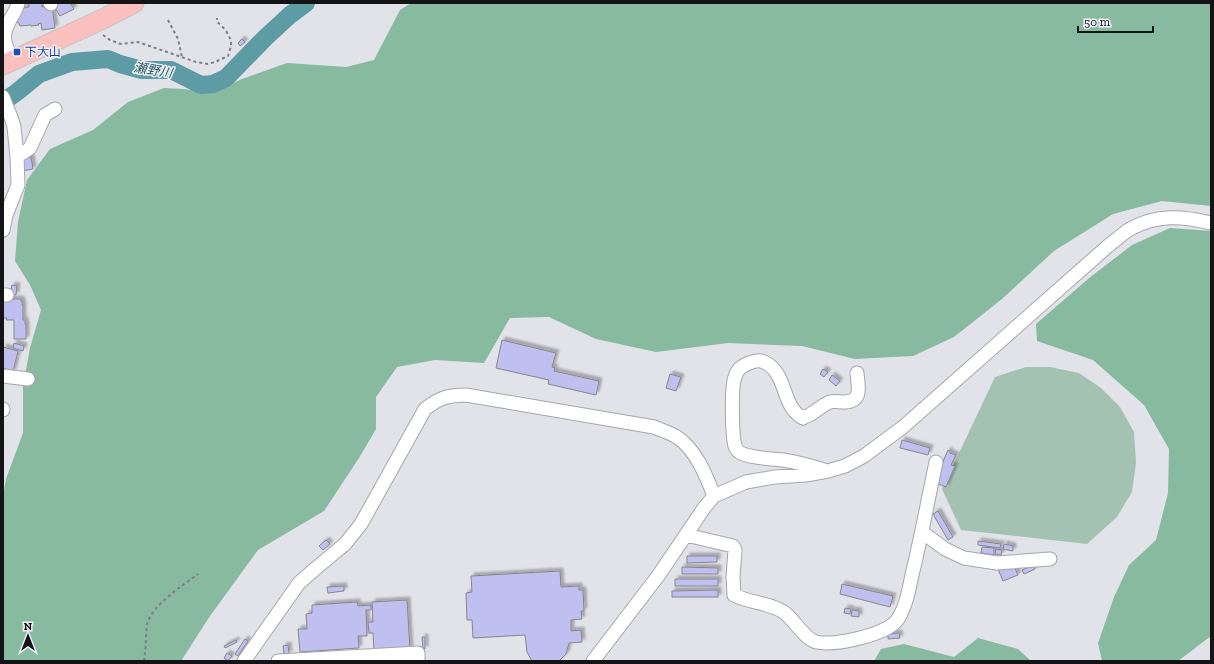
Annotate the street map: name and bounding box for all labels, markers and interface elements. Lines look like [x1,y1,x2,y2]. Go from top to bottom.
scale bar [1078,8,1153,34]
text: 50 m [1084,15,1111,29]
place label: 下大山 [25,45,61,59]
marker: 下大山 [12,47,22,57]
water label: 瀬野川 [133,60,175,81]
north arrow [8,616,48,656]
text: N [24,620,33,633]

